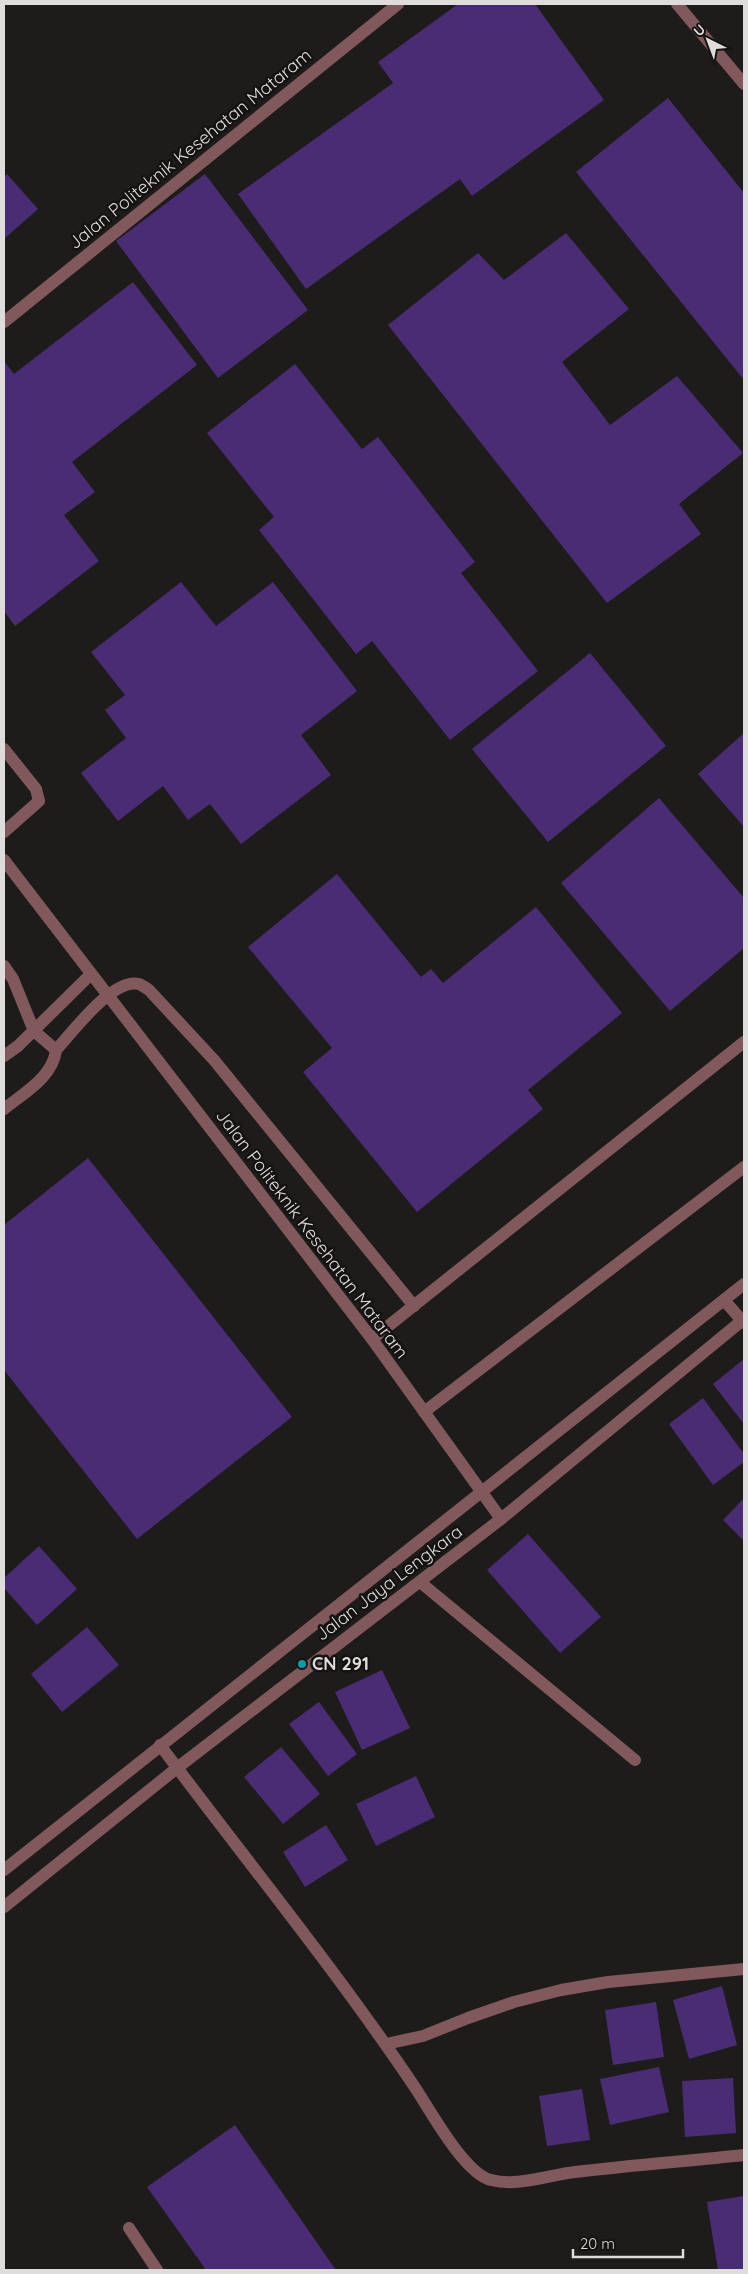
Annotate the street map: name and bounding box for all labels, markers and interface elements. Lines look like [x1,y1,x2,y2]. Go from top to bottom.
north arrow [683,15,733,65]
text: U [690,20,709,40]
street label: Jalan Politeknik Kesehatan Mataram [63,43,316,254]
street label: Jalan Politeknik Kesehatan Mataram [211,1104,414,1363]
street label: Jalan Jaya Lengkara [311,1520,467,1645]
place label: CN 291 [312,1652,369,1675]
marker: CN 291 [296,1658,308,1670]
scale bar [573,2226,683,2258]
text: 20 m [580,2234,615,2253]

